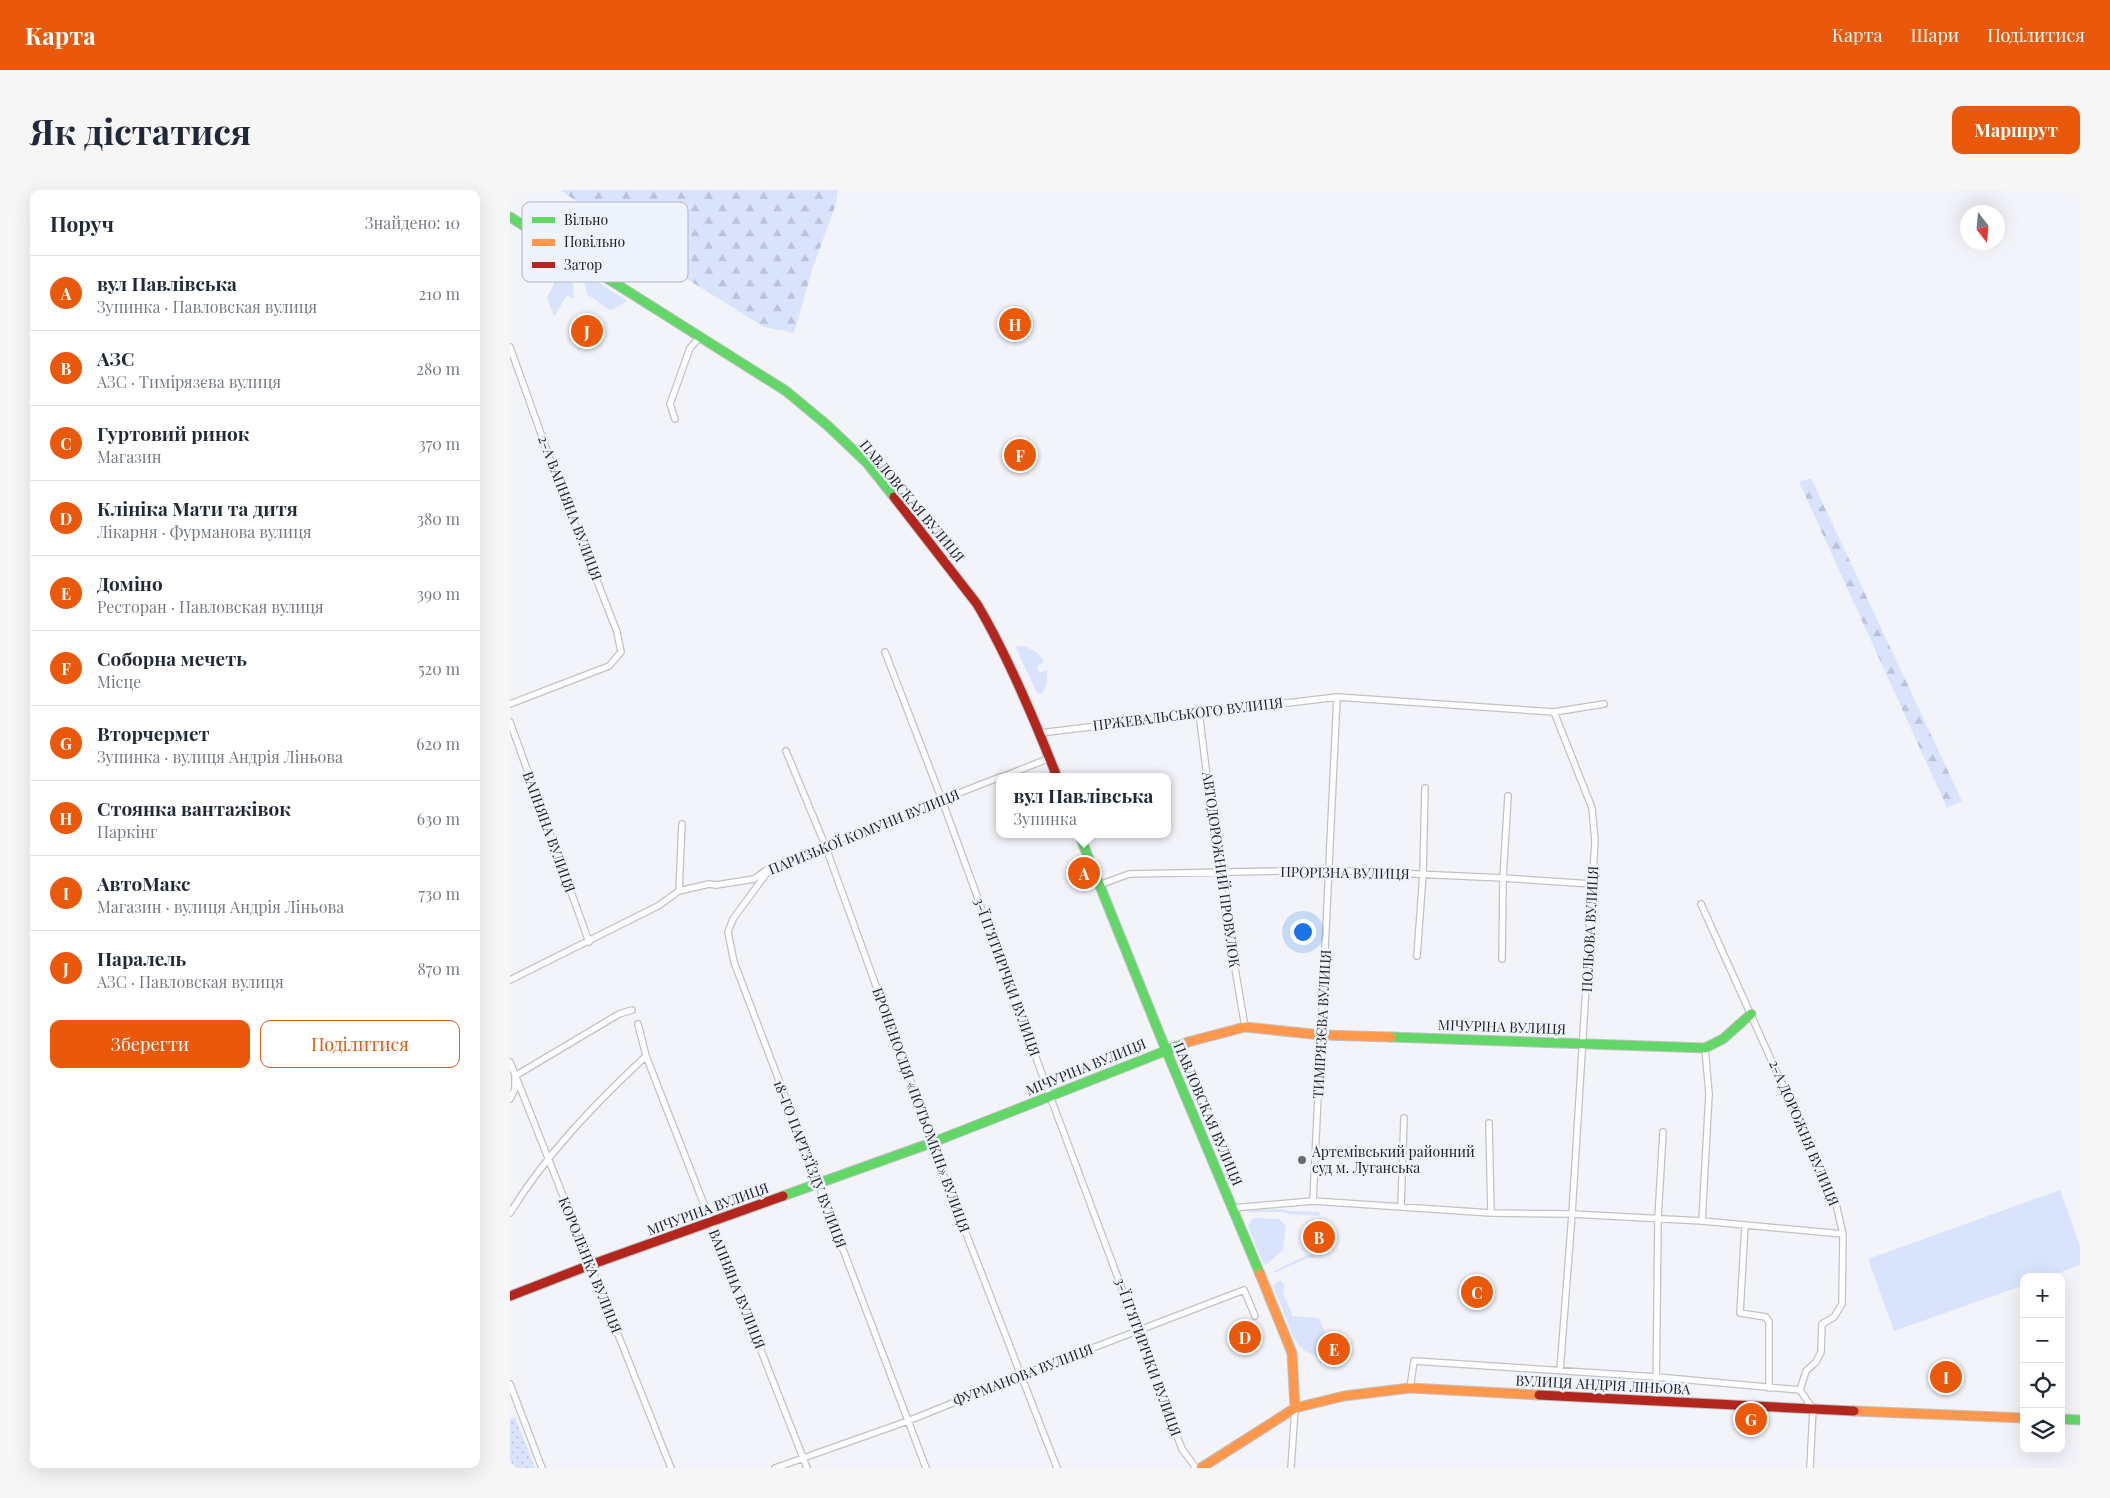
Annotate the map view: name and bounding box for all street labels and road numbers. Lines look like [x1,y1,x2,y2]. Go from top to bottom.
street label: 2-А ВАПНЯНА ВУЛИЦЯ [534,433,607,583]
street label: ПАВЛОВСКАЯ ВУЛИЦЯ [856,436,969,566]
street label: ПРЖЕВАЛЬСЬКОГО ВУЛИЦЯ [1092,692,1284,735]
street label: ВАПНЯНА ВУЛИЦЯ [519,769,580,895]
street label: АВТОДОРОЖНИЙ ПРОВУЛОК [1198,770,1245,970]
street label: ПАРИЗЬКОЇ КОМУНИ ВУЛИЦЯ [765,784,962,879]
street label: ПРОРІЗНА ВУЛИЦЯ [1280,862,1410,883]
street label: ПОЛЬОВА ВУЛИЦЯ [1577,865,1602,993]
street label: 3-Ї П’ЯТИРІЧКИ ВУЛИЦЯ [970,895,1045,1059]
street label: ТИМІРЯЗЄВА ВУЛИЦЯ [1308,949,1335,1099]
street label: БРОНЕНОСЦЯ «ПОТЬОМКІН» ВУЛИЦЯ [868,985,975,1235]
street label: МІЧУРІНА ВУЛИЦЯ [1438,1015,1566,1038]
street label: МІЧУРІНА ВУЛИЦЯ [1023,1034,1149,1099]
street label: ПАВЛОВСКАЯ ВУЛИЦЯ [1170,1039,1247,1188]
street label: 2-А ДОРОЖНЯ ВУЛИЦЯ [1765,1057,1844,1209]
street label: 18-ГО ПАРТЗ’ЇЗДУ ВУЛИЦЯ [770,1077,851,1251]
street label: МІЧУРІНА ВУЛИЦЯ [644,1178,771,1239]
street label: КОРОЛЕНКА ВУЛИЦЯ [554,1194,626,1336]
street label: ВАПНЯНА ВУЛИЦЯ [705,1226,770,1352]
street label: 3-Ї П’ЯТИРІЧКИ ВУЛИЦЯ [1111,1275,1186,1439]
street label: ФУРМАНОВА ВУЛИЦЯ [950,1339,1096,1410]
street label: ВУЛИЦЯ АНДРІЯ ЛІНЬОВА [1515,1370,1691,1399]

